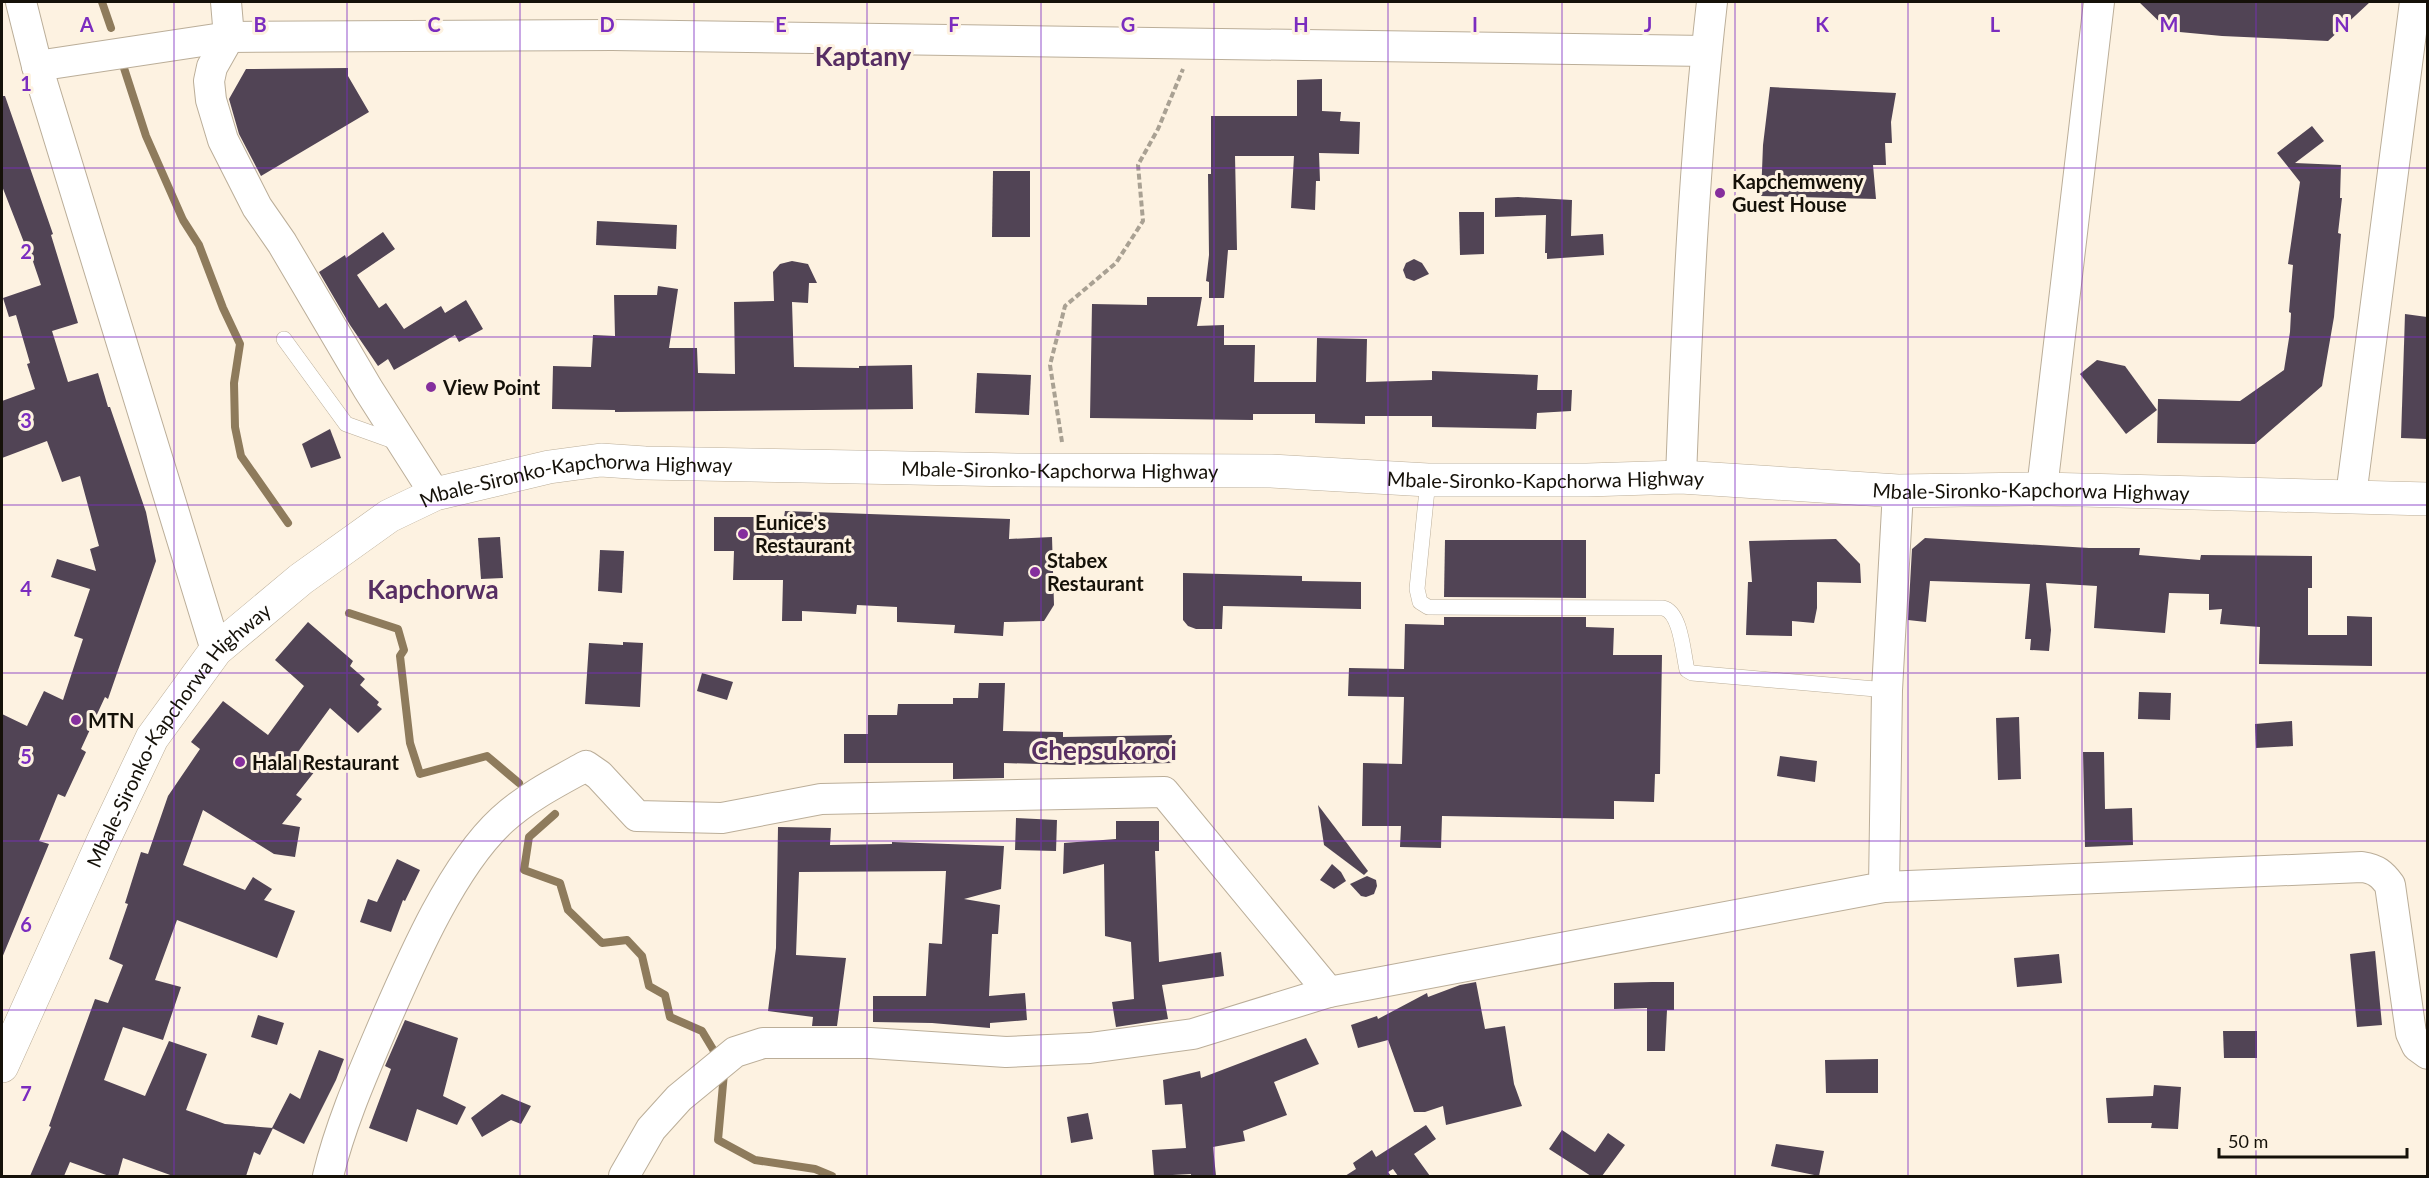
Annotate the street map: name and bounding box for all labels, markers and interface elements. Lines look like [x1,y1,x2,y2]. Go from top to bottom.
text: A [79,12,94,36]
text: B [253,12,267,36]
text: C [427,12,441,36]
text: D [599,12,615,36]
text: E [775,12,787,36]
text: F [948,12,960,36]
text: G [1121,12,1135,36]
text: H [1293,12,1309,36]
text: I [1472,12,1478,36]
text: J [1644,12,1652,36]
text: K [1815,12,1829,36]
text: L [1990,12,2001,36]
text: M [2160,12,2178,36]
text: N [2334,12,2350,36]
district label: Kaptany [815,40,912,72]
text: 1 [20,71,32,95]
place label: Kapchemweny Guest House [1732,169,1864,216]
marker: Kapchemweny Guest House [1713,186,1727,200]
text: 2 [20,239,32,263]
place label: View Point [442,375,541,399]
marker: View Point [424,380,438,394]
text: 3 [20,408,32,432]
street label: Mbale-Sironko-Kapchorwa Highway [415,447,733,512]
street label: Mbale-Sironko-Kapchorwa Highway [901,456,1219,483]
street label: Mbale-Sironko-Kapchorwa Highway [1386,465,1705,492]
street label: Mbale-Sironko-Kapchorwa Highway [1872,477,2190,505]
place label: Eunice's Restaurant [755,510,852,557]
marker: Eunice's Restaurant [736,527,750,541]
place label: Stabex Restaurant [1047,548,1144,595]
marker: Stabex Restaurant [1028,565,1042,579]
district label: Kapchorwa [367,573,499,605]
text: 4 [20,576,32,600]
street label: Mbale-Sironko-Kapchorwa Highway [81,597,276,871]
place label: MTN [88,708,134,732]
marker: MTN [69,713,83,727]
district label: Chepsukoroi [1031,734,1177,766]
text: 5 [20,744,32,768]
place label: Halal Restaurant [252,750,399,774]
marker: Halal Restaurant [233,755,247,769]
text: 6 [20,912,32,936]
text: 7 [20,1081,32,1105]
scale bar [2219,1121,2406,1159]
text: 50 m [2228,1130,2268,1152]

